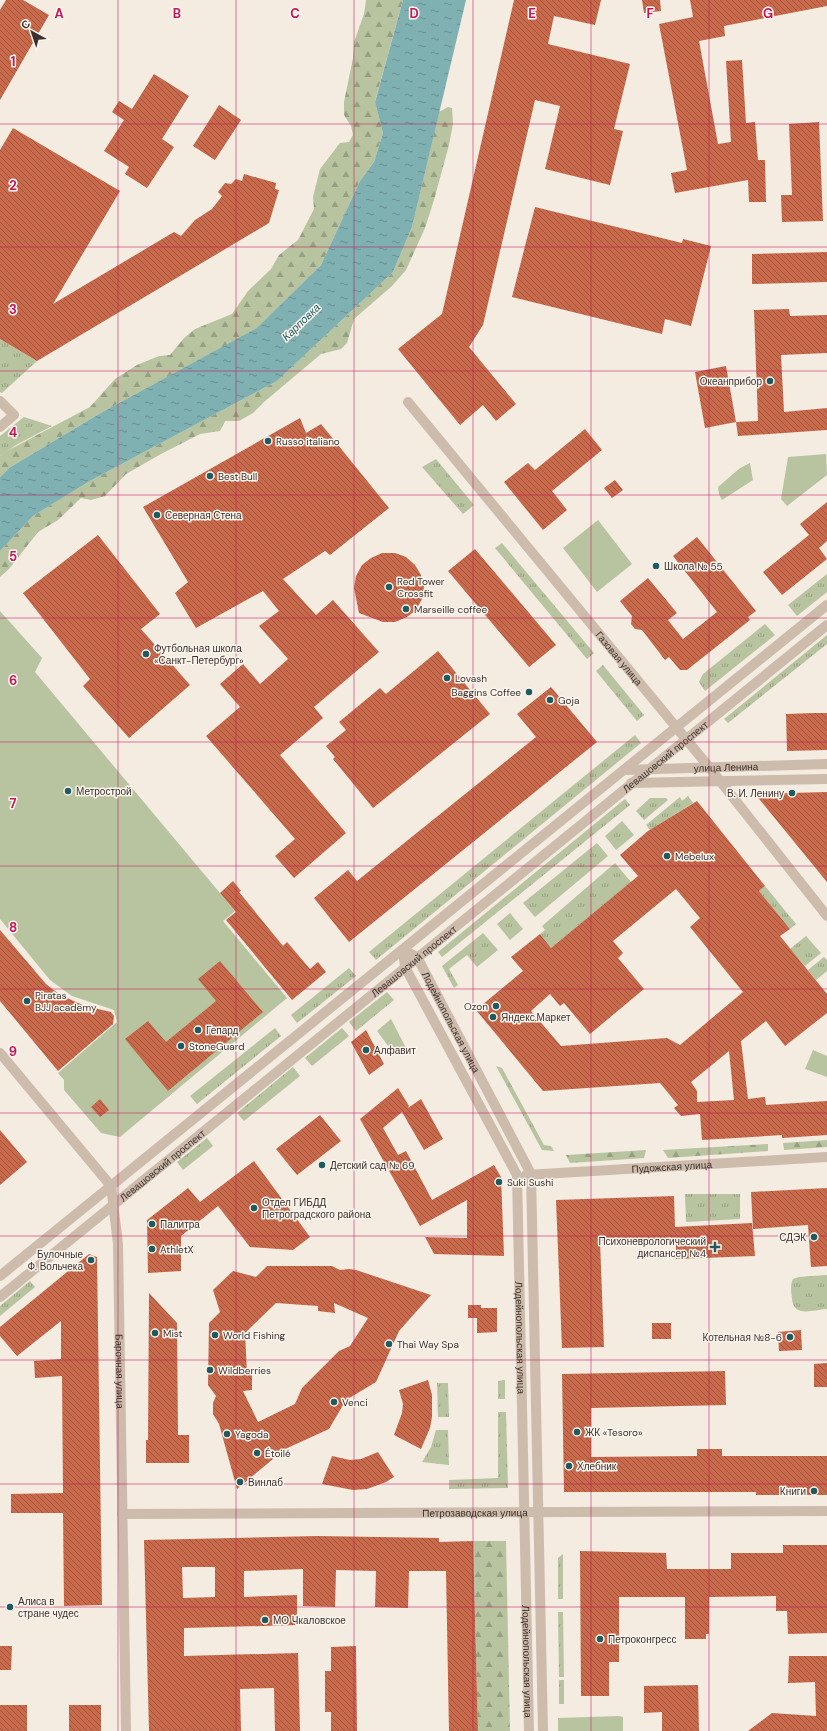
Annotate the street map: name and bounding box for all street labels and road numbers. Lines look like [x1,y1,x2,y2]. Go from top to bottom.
street label: Газовая улица [593,628,646,688]
street label: Левашовский проспект [620,718,711,795]
street label: улица Ленина [694,760,759,774]
street label: Левашовский проспект [368,922,459,1000]
street label: Лодейнопольская улица [419,969,483,1075]
street label: Левашовский проспект [117,1126,208,1204]
street label: Пудожская улица [631,1157,713,1175]
street label: Лодейнопольская улица [513,1281,528,1394]
street label: Барочная улица [113,1334,127,1409]
street label: Петрозаводская улица [422,1506,528,1519]
street label: Лодейнопольская улица [520,1605,535,1718]

